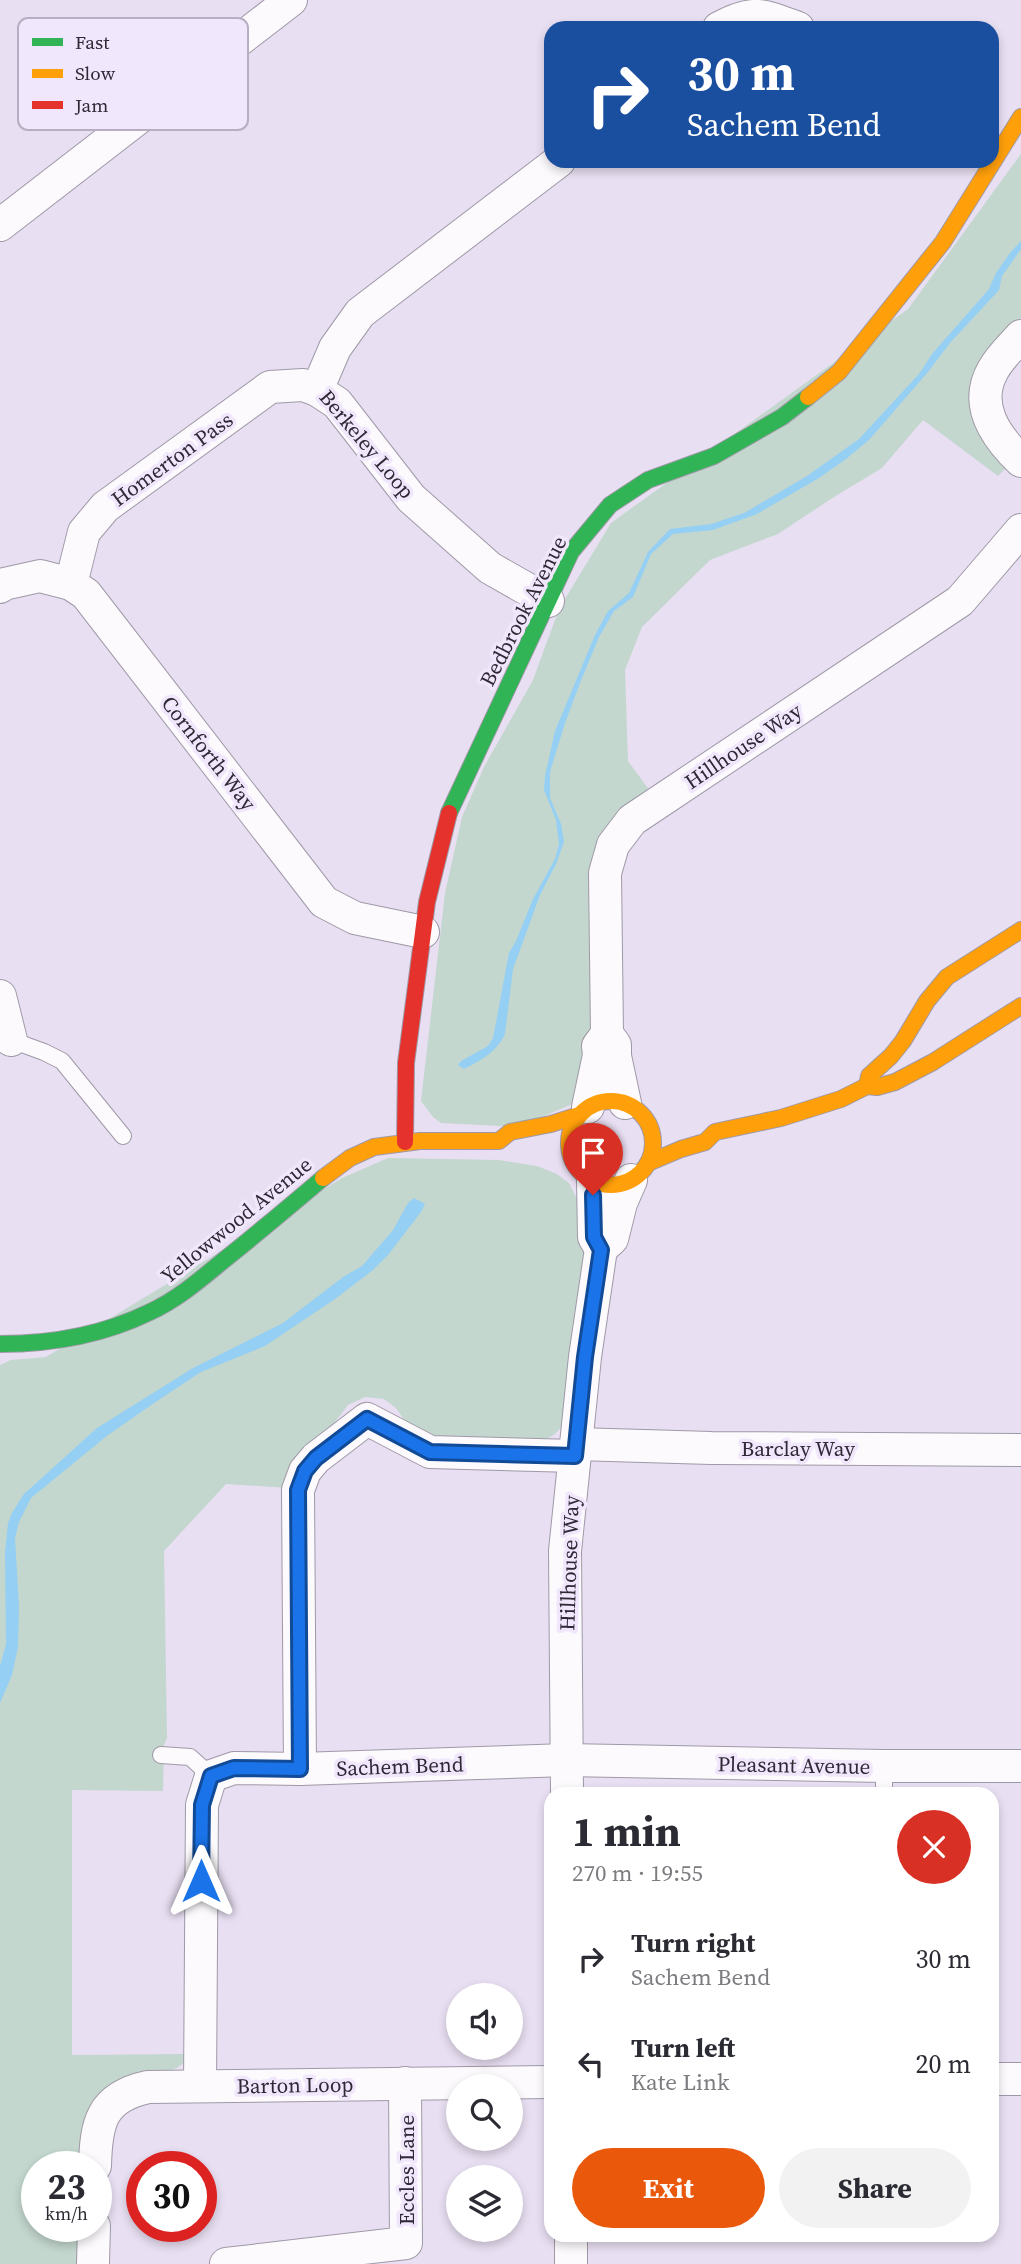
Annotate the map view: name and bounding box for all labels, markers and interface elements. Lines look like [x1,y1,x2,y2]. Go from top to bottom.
legend [18,18,248,130]
text: Fast [75,29,110,55]
text: 30 m [687,39,795,106]
icon: right [572,49,663,140]
text: Slow [75,60,116,86]
text: Jam [74,92,108,118]
text: Sachem Bend [687,103,881,147]
street label: Berkeley Loop [313,383,421,505]
street label: Homerton Pass [105,405,239,513]
street label: Bedbrook Avenue [473,531,573,691]
street label: Cornforth Way [155,690,263,816]
street label: Hillhouse Way [679,696,808,796]
pin [563,1123,623,1195]
icon: arrive [574,1134,612,1172]
street label: Yellowwood Avenue [154,1150,318,1290]
street label: Barclay Way [741,1434,855,1463]
street label: Hillhouse Way [552,1495,586,1631]
street label: Sachem Bend [336,1749,464,1783]
street label: Pleasant Avenue [717,1749,871,1781]
text: 1 min [572,1802,681,1860]
button: close [897,1810,971,1884]
position arrow [164,1844,238,1918]
text: 270 m · 19:55 [572,1857,703,1889]
text: Turn right [631,1925,755,1961]
icon: right [572,1940,610,1978]
text: 30 m [916,1941,971,1977]
text: Sachem Bend [631,1961,770,1993]
map controls [446,1983,523,2242]
button: sound [446,1983,523,2060]
text: Turn left [631,2030,735,2066]
icon: left [572,2045,610,2083]
text: 20 m [916,2046,971,2082]
text: Kate Link [631,2066,729,2098]
street label: Barton Loop [236,2069,354,2101]
button: search [446,2074,523,2151]
street label: Eccles Lane [392,2115,421,2225]
button: Exit [572,2148,765,2228]
button: Share [779,2148,971,2228]
speed limit sign: 30 [126,2151,217,2242]
text: 23 [48,2163,85,2211]
button: layers [446,2165,523,2242]
text: km/h [45,2201,88,2226]

